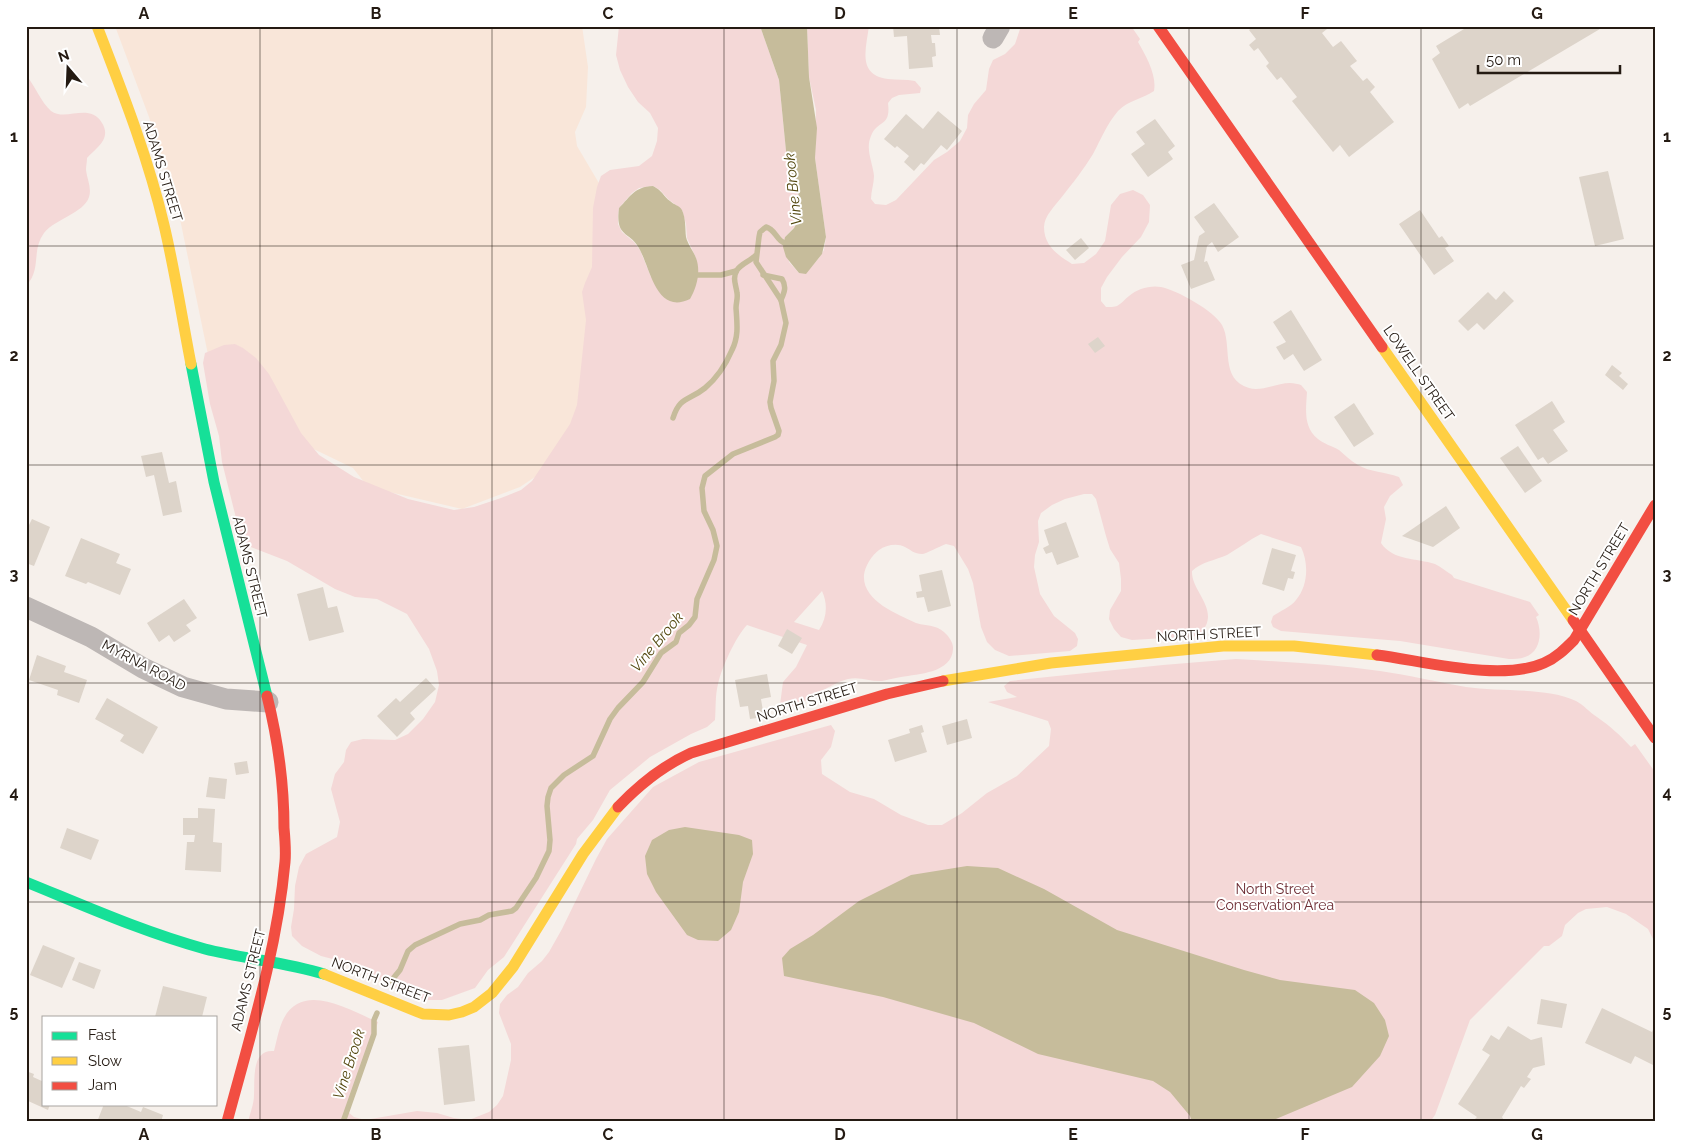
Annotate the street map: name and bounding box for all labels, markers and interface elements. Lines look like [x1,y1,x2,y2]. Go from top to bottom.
text: A [139,4,150,23]
text: B [371,4,382,23]
text: C [603,4,614,23]
text: D [834,4,846,23]
text: E [1068,4,1078,23]
text: F [1300,4,1310,23]
text: G [1531,4,1543,23]
north arrow [42,42,92,92]
scale bar [1478,42,1621,74]
text: N [56,46,71,65]
text: 50 m [1486,51,1521,69]
street label: ADAMS STREET [140,119,186,224]
text: 1 [10,127,18,146]
text: 1 [1663,127,1671,146]
water label: Vine Brook [780,152,806,226]
street label: LOWELL STREET [1380,322,1458,424]
text: 2 [9,346,19,365]
text: 2 [1662,346,1672,365]
street label: ADAMS STREET [230,514,271,620]
street label: NORTH STREET [1565,520,1633,618]
text: 3 [10,565,19,584]
text: 3 [1663,565,1672,584]
water label: Vine Brook [627,608,687,676]
street label: NORTH STREET [1156,623,1262,645]
street label: MYRNA ROAD [99,636,189,694]
street label: NORTH STREET [755,679,860,725]
text: 4 [9,783,19,802]
text: 4 [1662,783,1672,802]
park label: North Street Conservation Area [1216,881,1334,913]
street label: ADAMS STREET [228,927,269,1033]
street label: NORTH STREET [329,954,433,1006]
text: 5 [10,1002,19,1021]
text: 5 [1663,1002,1672,1021]
legend [42,1016,218,1106]
text: Fast [88,1026,116,1044]
water label: Vine Brook [329,1027,369,1101]
text: Slow [88,1052,122,1070]
text: Jam [88,1076,117,1094]
text: A [139,1125,150,1144]
text: B [371,1125,382,1144]
text: C [603,1125,614,1144]
text: D [834,1125,846,1144]
text: E [1068,1125,1078,1144]
text: F [1300,1125,1310,1144]
text: G [1531,1125,1543,1144]

